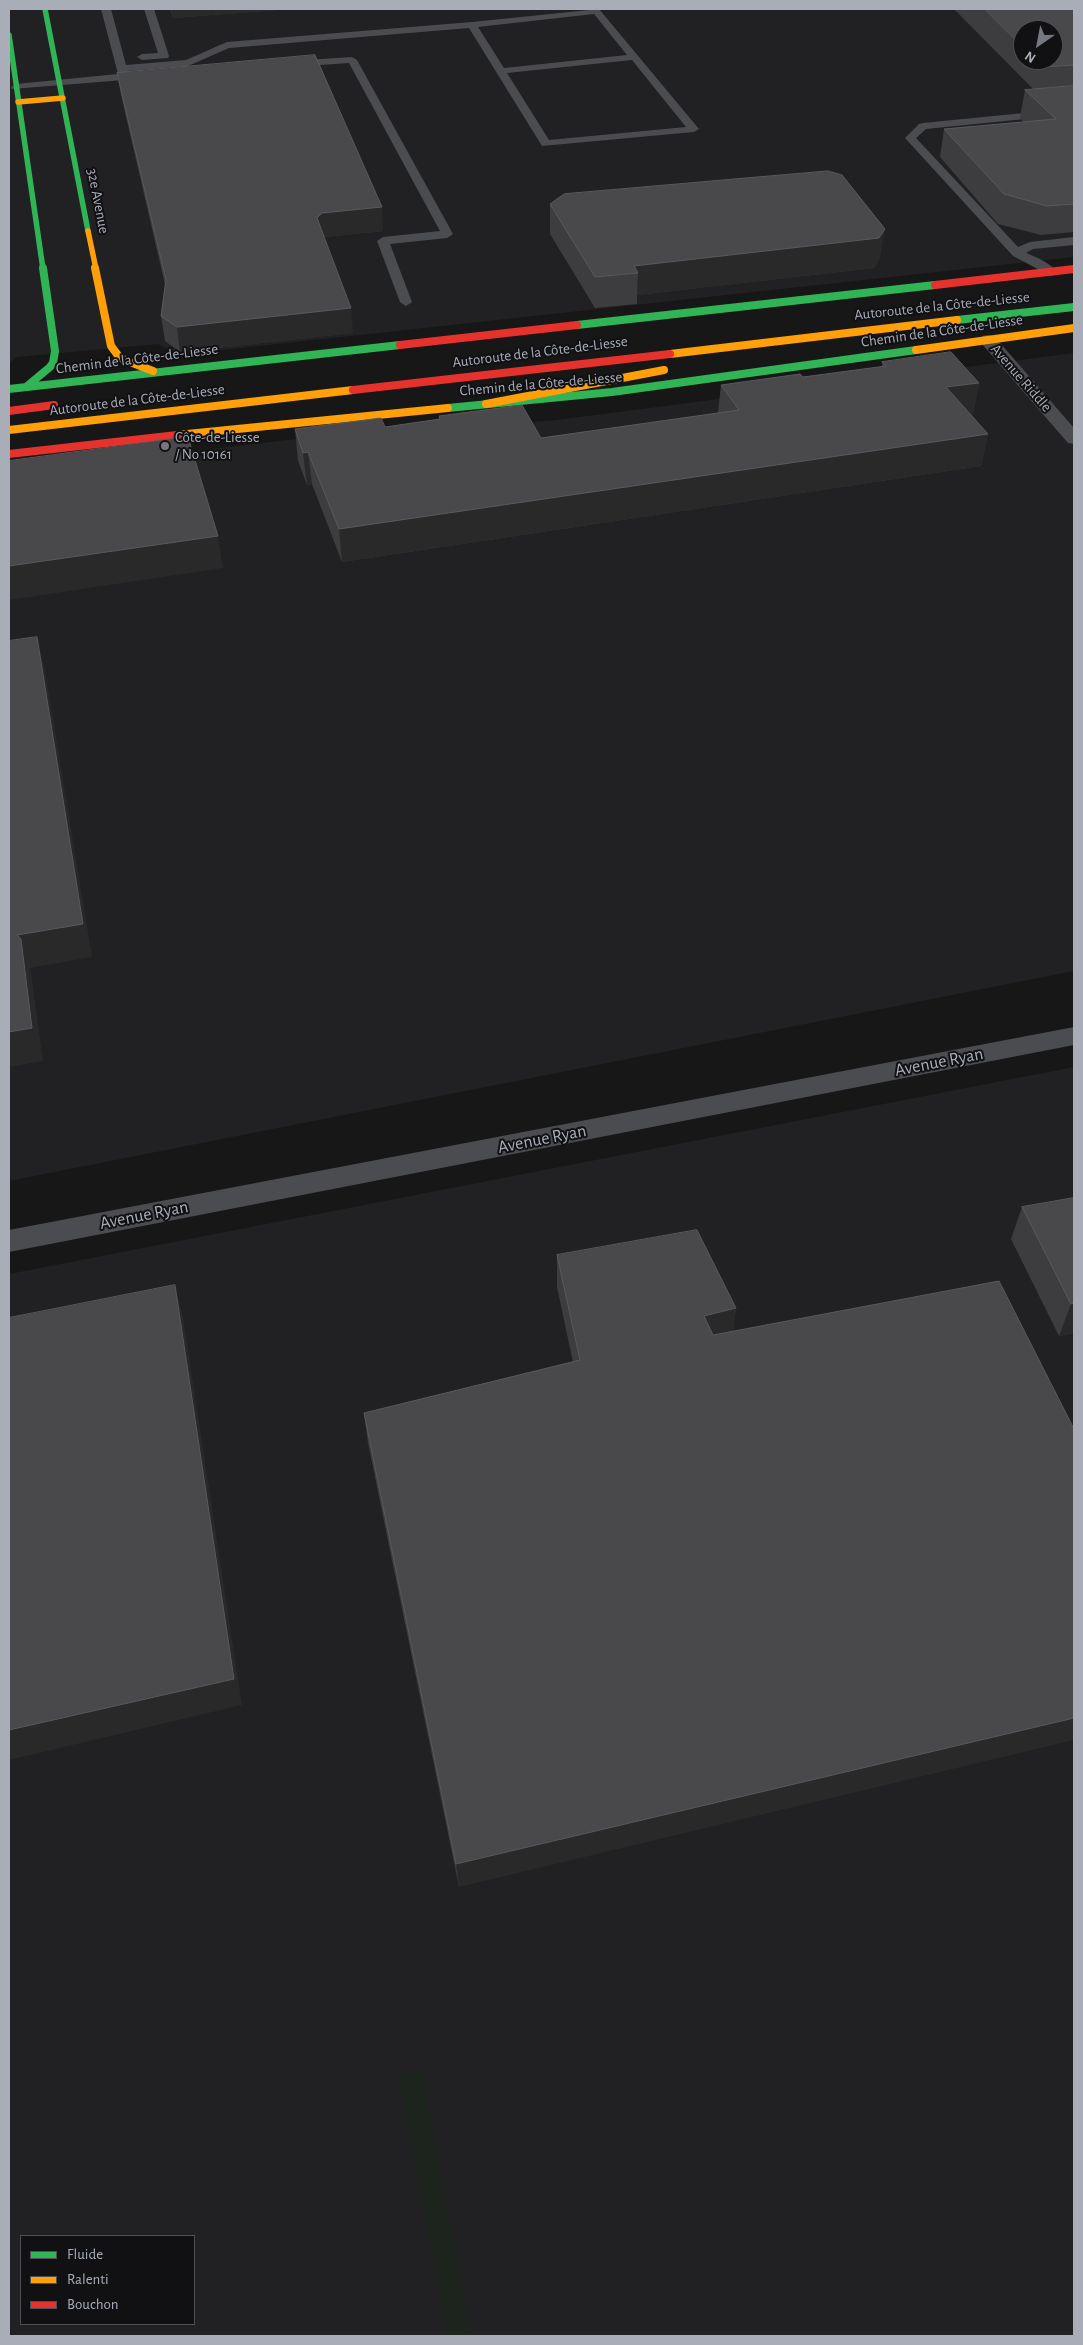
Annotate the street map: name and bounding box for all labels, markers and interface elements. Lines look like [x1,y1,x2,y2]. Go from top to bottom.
north arrow [1013,20,1063,70]
text: N [1022,48,1038,65]
street label: 32e Avenue [83,167,113,235]
street label: Autoroute de la Côte-de-Liesse [853,288,1031,324]
street label: Chemin de la Côte-de-Liesse [860,311,1024,351]
street label: Autoroute de la Côte-de-Liesse [451,332,629,372]
street label: Chemin de la Côte-de-Liesse [55,340,219,378]
street label: Avenue Riddle [987,340,1055,416]
street label: Chemin de la Côte-de-Liesse [459,368,623,400]
street label: Autoroute de la Côte-de-Liesse [48,380,226,420]
place label: Côte-de-Liesse / No 10161 [175,428,260,463]
marker: Côte-de-Liesse / No 10161 [159,440,171,452]
street label: Avenue Ryan [893,1043,985,1081]
street label: Avenue Ryan [496,1120,588,1158]
street label: Avenue Ryan [98,1196,190,1234]
legend [20,2235,195,2325]
text: Fluide [67,2247,103,2262]
text: Ralenti [67,2272,109,2287]
text: Bouchon [67,2297,118,2312]

